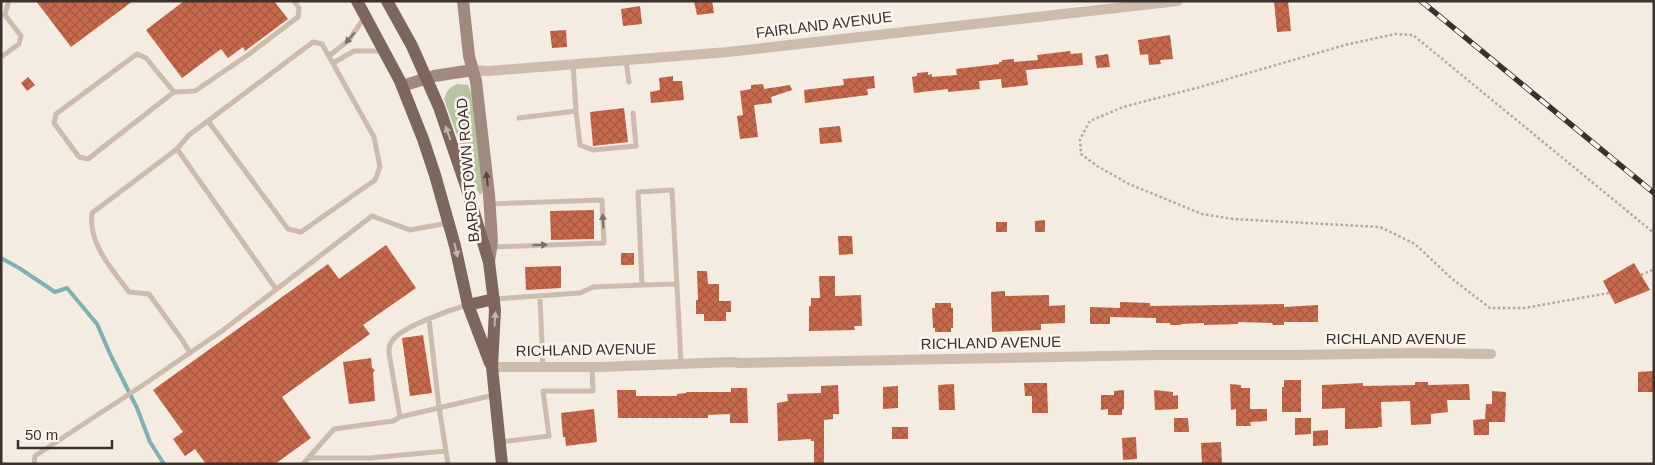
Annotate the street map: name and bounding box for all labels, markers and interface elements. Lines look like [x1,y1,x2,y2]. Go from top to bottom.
street label: FAIRLAND AVENUE [755,8,893,41]
one-way arrow [344,31,355,44]
street label: BARDSTOWN ROAD [453,97,482,243]
one-way arrow [444,125,451,140]
one-way arrow [483,171,491,187]
one-way arrow [599,213,607,229]
one-way arrow [533,241,549,249]
one-way arrow [452,243,460,258]
one-way arrow [491,310,499,326]
street label: RICHLAND AVENUE [1326,330,1466,347]
street label: RICHLAND AVENUE [921,333,1061,352]
street label: RICHLAND AVENUE [516,340,656,359]
scale bar [18,418,111,450]
text: 50 m [25,426,58,443]

